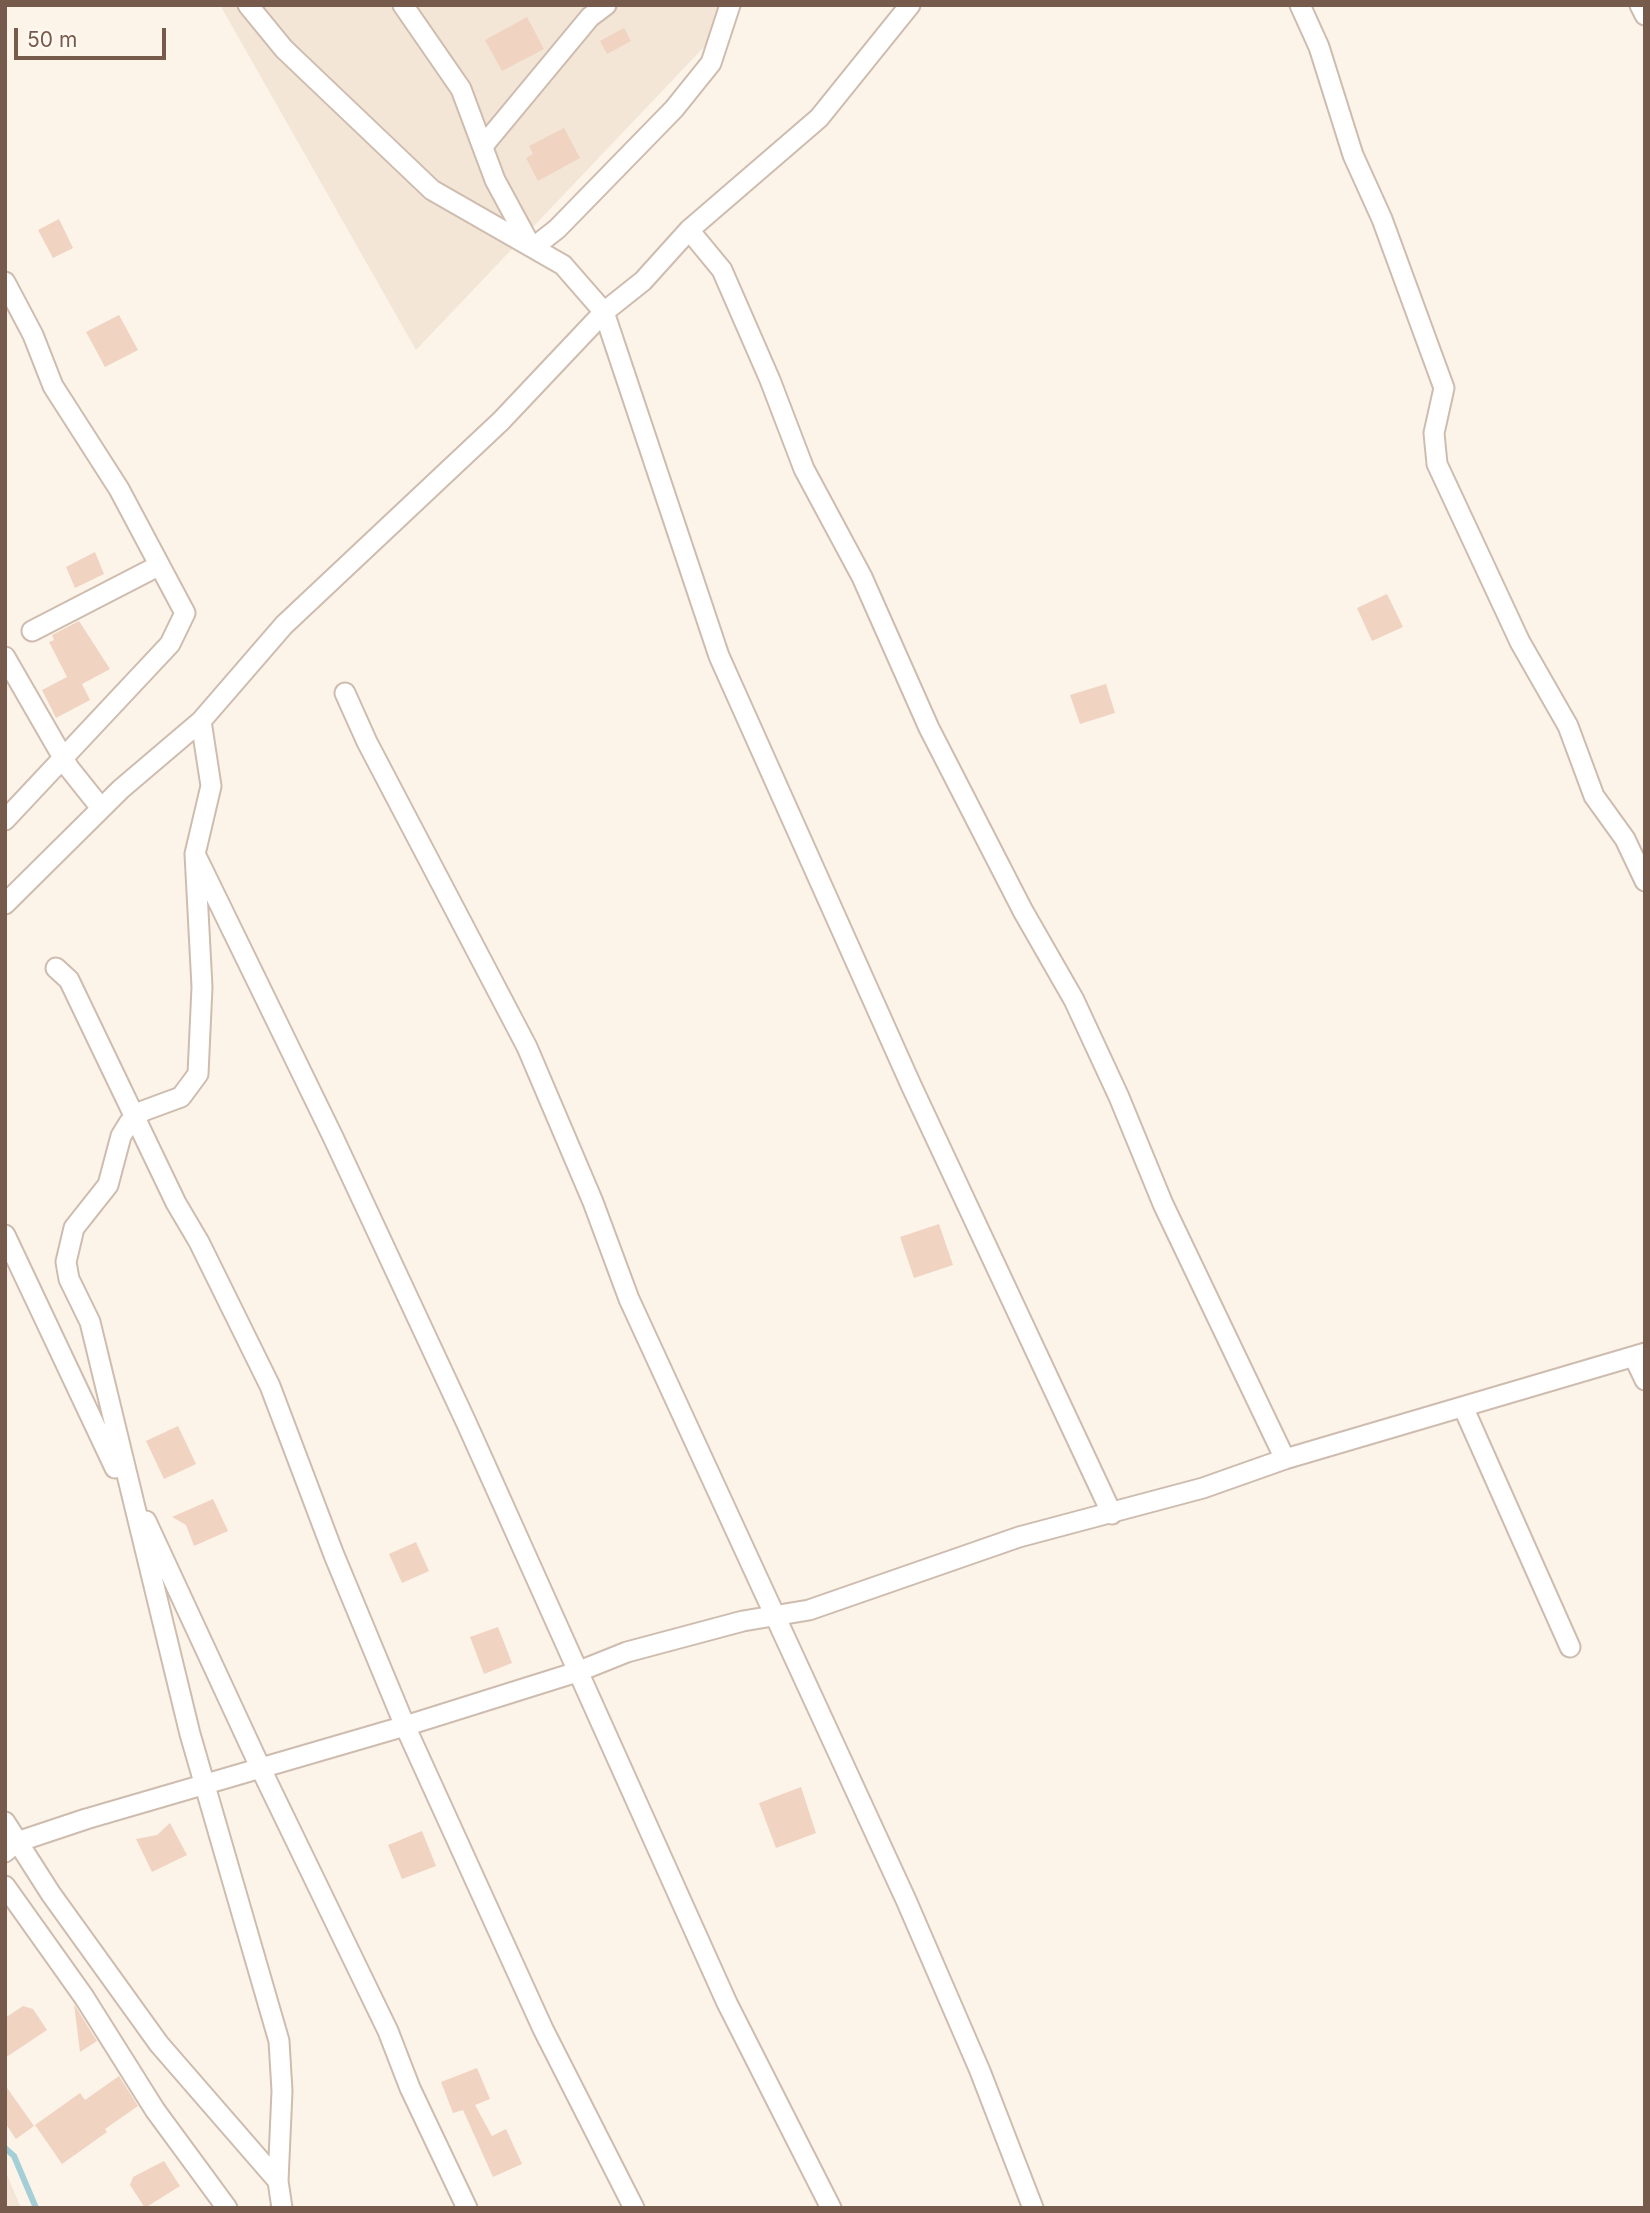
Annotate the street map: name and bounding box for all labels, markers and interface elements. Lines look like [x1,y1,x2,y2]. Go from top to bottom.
scale bar [18,14,170,58]
text: 50 m [27,27,77,52]

